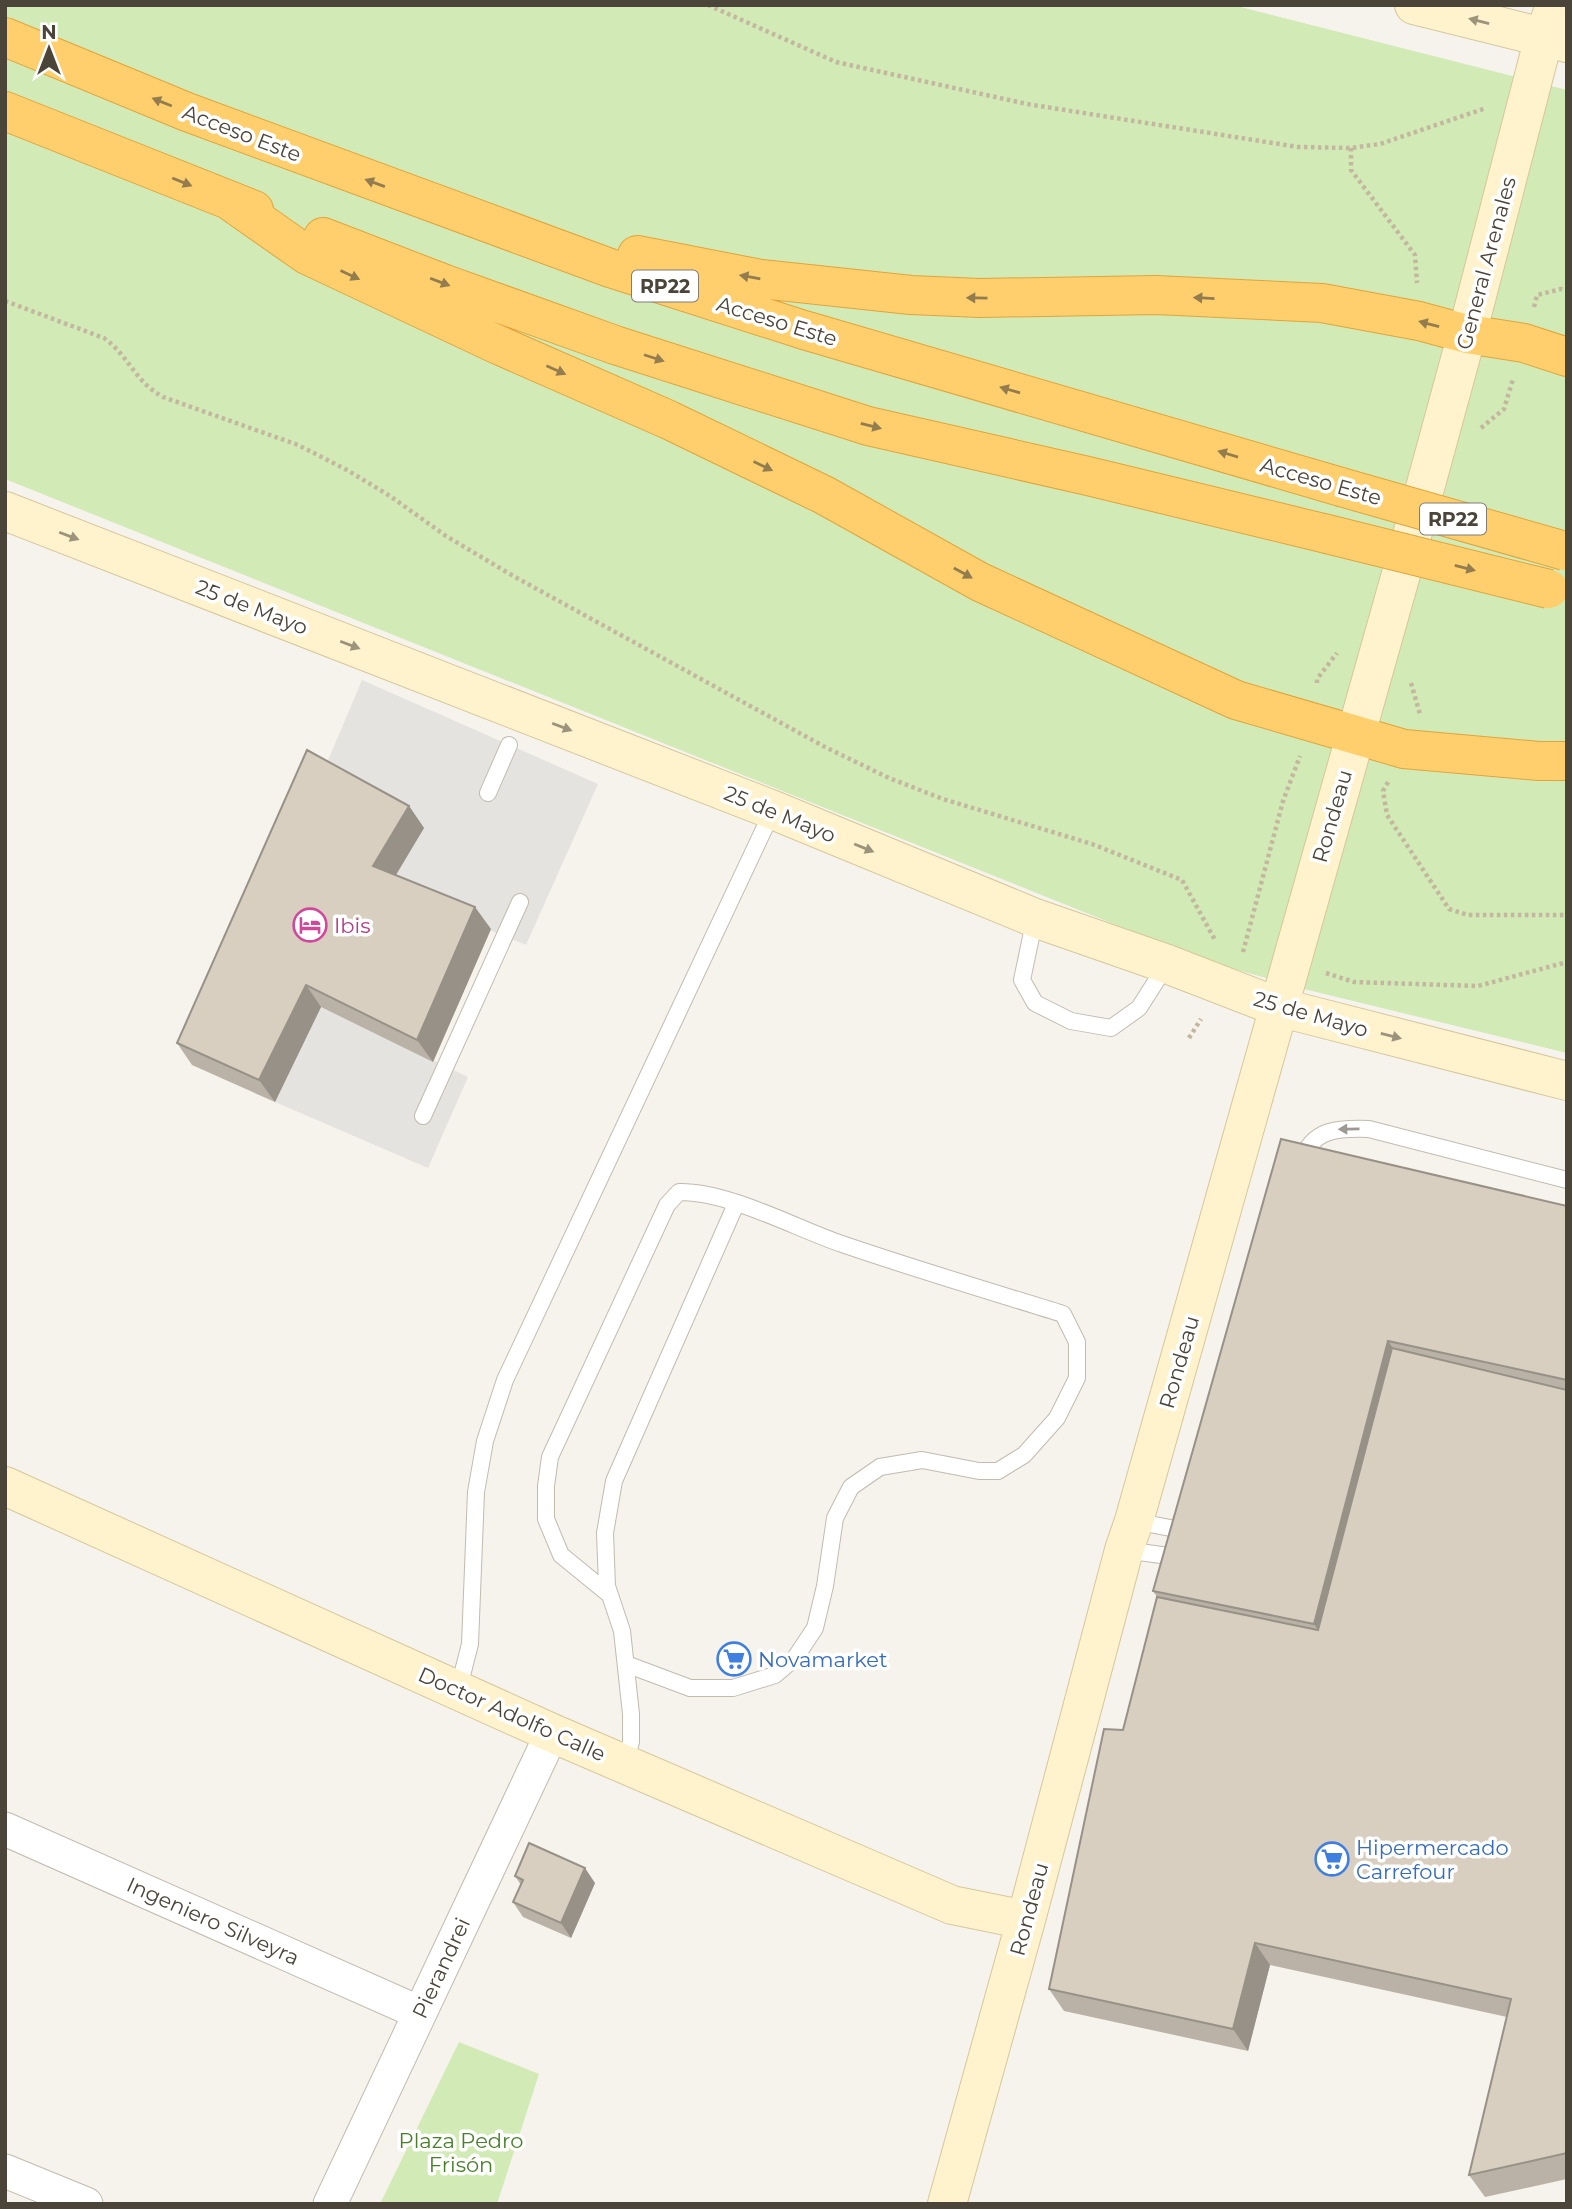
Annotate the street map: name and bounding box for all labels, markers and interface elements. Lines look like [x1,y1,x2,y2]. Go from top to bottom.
north arrow [14,14,84,84]
one-way arrow [1468,15,1490,26]
text: N [41,21,57,44]
one-way arrow [151,96,172,107]
street label: Acceso Este [179,99,305,167]
street label: General Arenales [1451,174,1521,352]
one-way arrow [172,176,193,187]
one-way arrow [364,177,385,188]
one-way arrow [339,270,360,281]
road number: RP22 [632,270,698,302]
one-way arrow [739,271,761,282]
one-way arrow [429,277,450,288]
street label: Acceso Este [714,291,840,351]
one-way arrow [965,292,987,303]
one-way arrow [1193,292,1215,303]
one-way arrow [1418,318,1440,329]
one-way arrow [644,354,665,364]
one-way arrow [546,365,567,376]
one-way arrow [999,384,1020,394]
one-way arrow [860,421,882,432]
one-way arrow [1217,448,1238,458]
street label: Acceso Este [1258,452,1384,510]
one-way arrow [753,460,773,471]
road number: RP22 [1420,504,1486,534]
one-way arrow [58,531,79,542]
one-way arrow [1454,563,1476,574]
one-way arrow [954,567,973,579]
street label: 25 de Mayo [192,574,312,640]
one-way arrow [339,640,360,651]
one-way arrow [551,722,572,733]
street label: Rondeau [1307,767,1357,865]
street label: 25 de Mayo [721,780,839,848]
one-way arrow [854,842,875,853]
hotel icon: Ibis [291,906,329,944]
place label: Ibis [334,913,370,938]
street label: 25 de Mayo [1251,986,1371,1042]
one-way arrow [1381,1031,1403,1042]
one-way arrow [1337,1123,1359,1135]
street label: Rondeau [1154,1313,1204,1411]
supermarket icon: Novamarket [715,1640,753,1678]
place label: Novamarket [758,1647,888,1672]
street label: Doctor Adolfo Calle [414,1661,610,1767]
place label: Hipermercado Carrefour [1356,1835,1509,1884]
supermarket icon: Hipermercado Carrefour [1313,1840,1351,1878]
street label: Rondeau [1005,1860,1053,1958]
street label: Ingeniero Silveyra [123,1872,303,1970]
street label: Pierandrei [407,1914,475,2022]
park label: Plaza Pedro Frisón [399,2128,523,2177]

